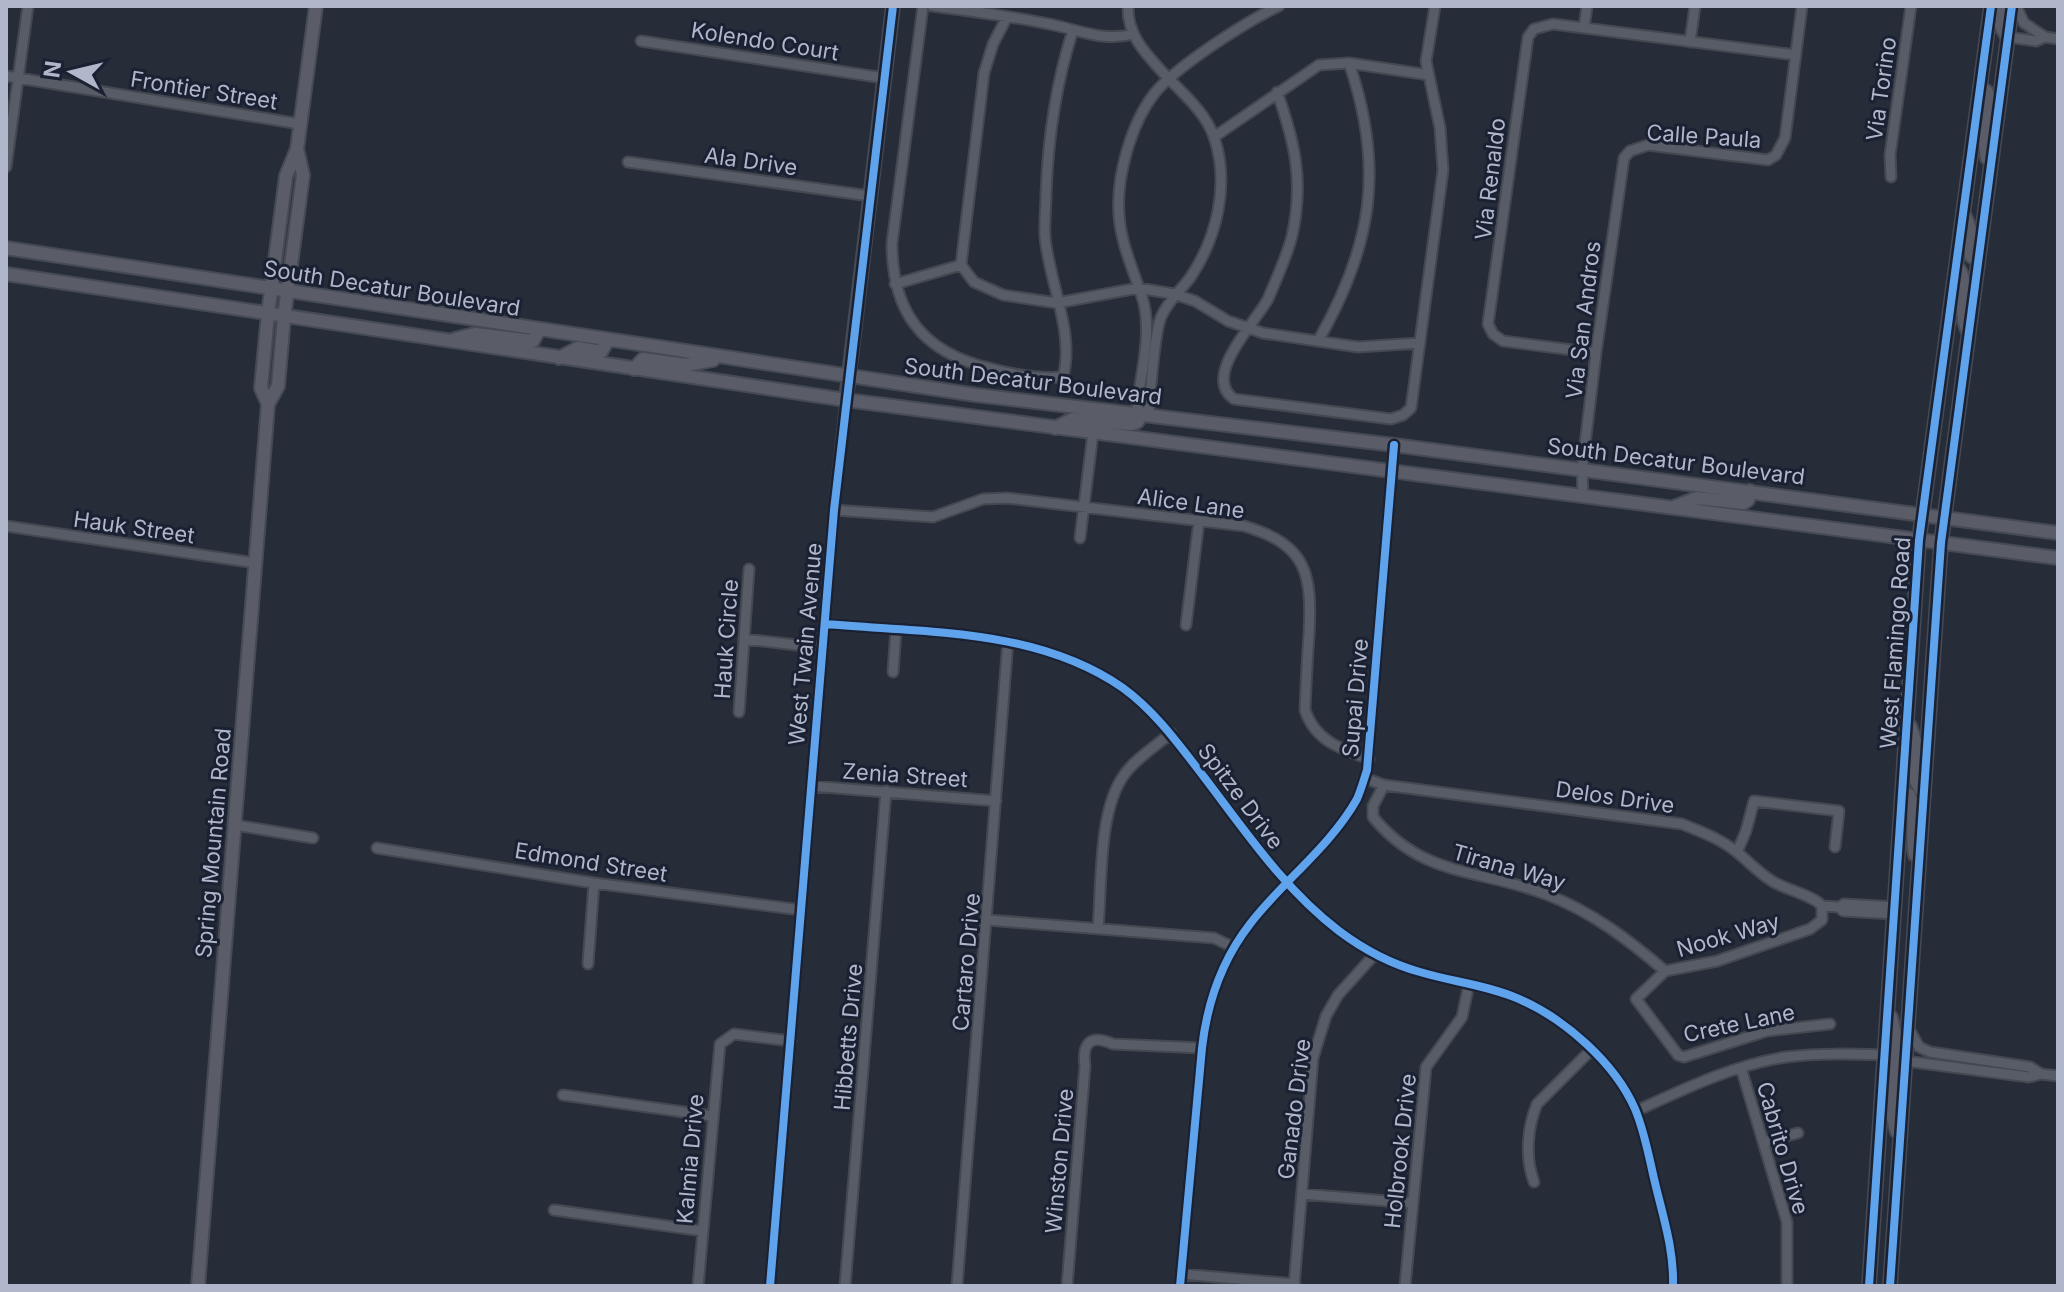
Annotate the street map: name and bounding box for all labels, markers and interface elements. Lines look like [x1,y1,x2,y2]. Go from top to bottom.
street label: Kolendo Court [689,16,841,66]
north arrow [32,32,112,112]
street label: Via Torino [1861,35,1901,143]
text: N [38,59,66,79]
street label: Frontier Street [129,66,279,114]
street label: Via Renaldo [1470,116,1510,242]
street label: Calle Paula [1646,119,1762,153]
street label: Ala Drive [703,142,799,180]
street label: Via San Andros [1560,239,1606,401]
street label: South Decatur Boulevard [262,255,522,321]
street label: South Decatur Boulevard [903,352,1163,410]
street label: South Decatur Boulevard [1546,432,1806,490]
street label: Alice Lane [1136,483,1246,523]
street label: Hauk Street [72,506,196,548]
street label: West Flamingo Road [1875,536,1915,750]
street label: West Twain Avenue [783,542,827,746]
street label: Hauk Circle [709,578,743,700]
street label: Supai Drive [1337,637,1373,759]
street label: Spring Mountain Road [190,727,236,959]
street label: Spitze Drive [1193,738,1289,854]
street label: Zenia Street [841,758,969,792]
street label: Delos Drive [1554,776,1676,818]
street label: Edmond Street [513,837,669,887]
street label: Tirana Way [1449,838,1569,896]
street label: Cartaro Drive [947,892,985,1032]
street label: Nook Way [1673,908,1783,962]
street label: Hibbetts Drive [829,962,867,1112]
street label: Crete Lane [1681,998,1797,1048]
street label: Ganado Drive [1272,1037,1316,1181]
street label: Holbrook Drive [1379,1072,1421,1230]
street label: Cabrito Drive [1752,1079,1814,1217]
street label: Winston Drive [1040,1087,1078,1235]
street label: Kalmia Drive [671,1093,709,1225]

